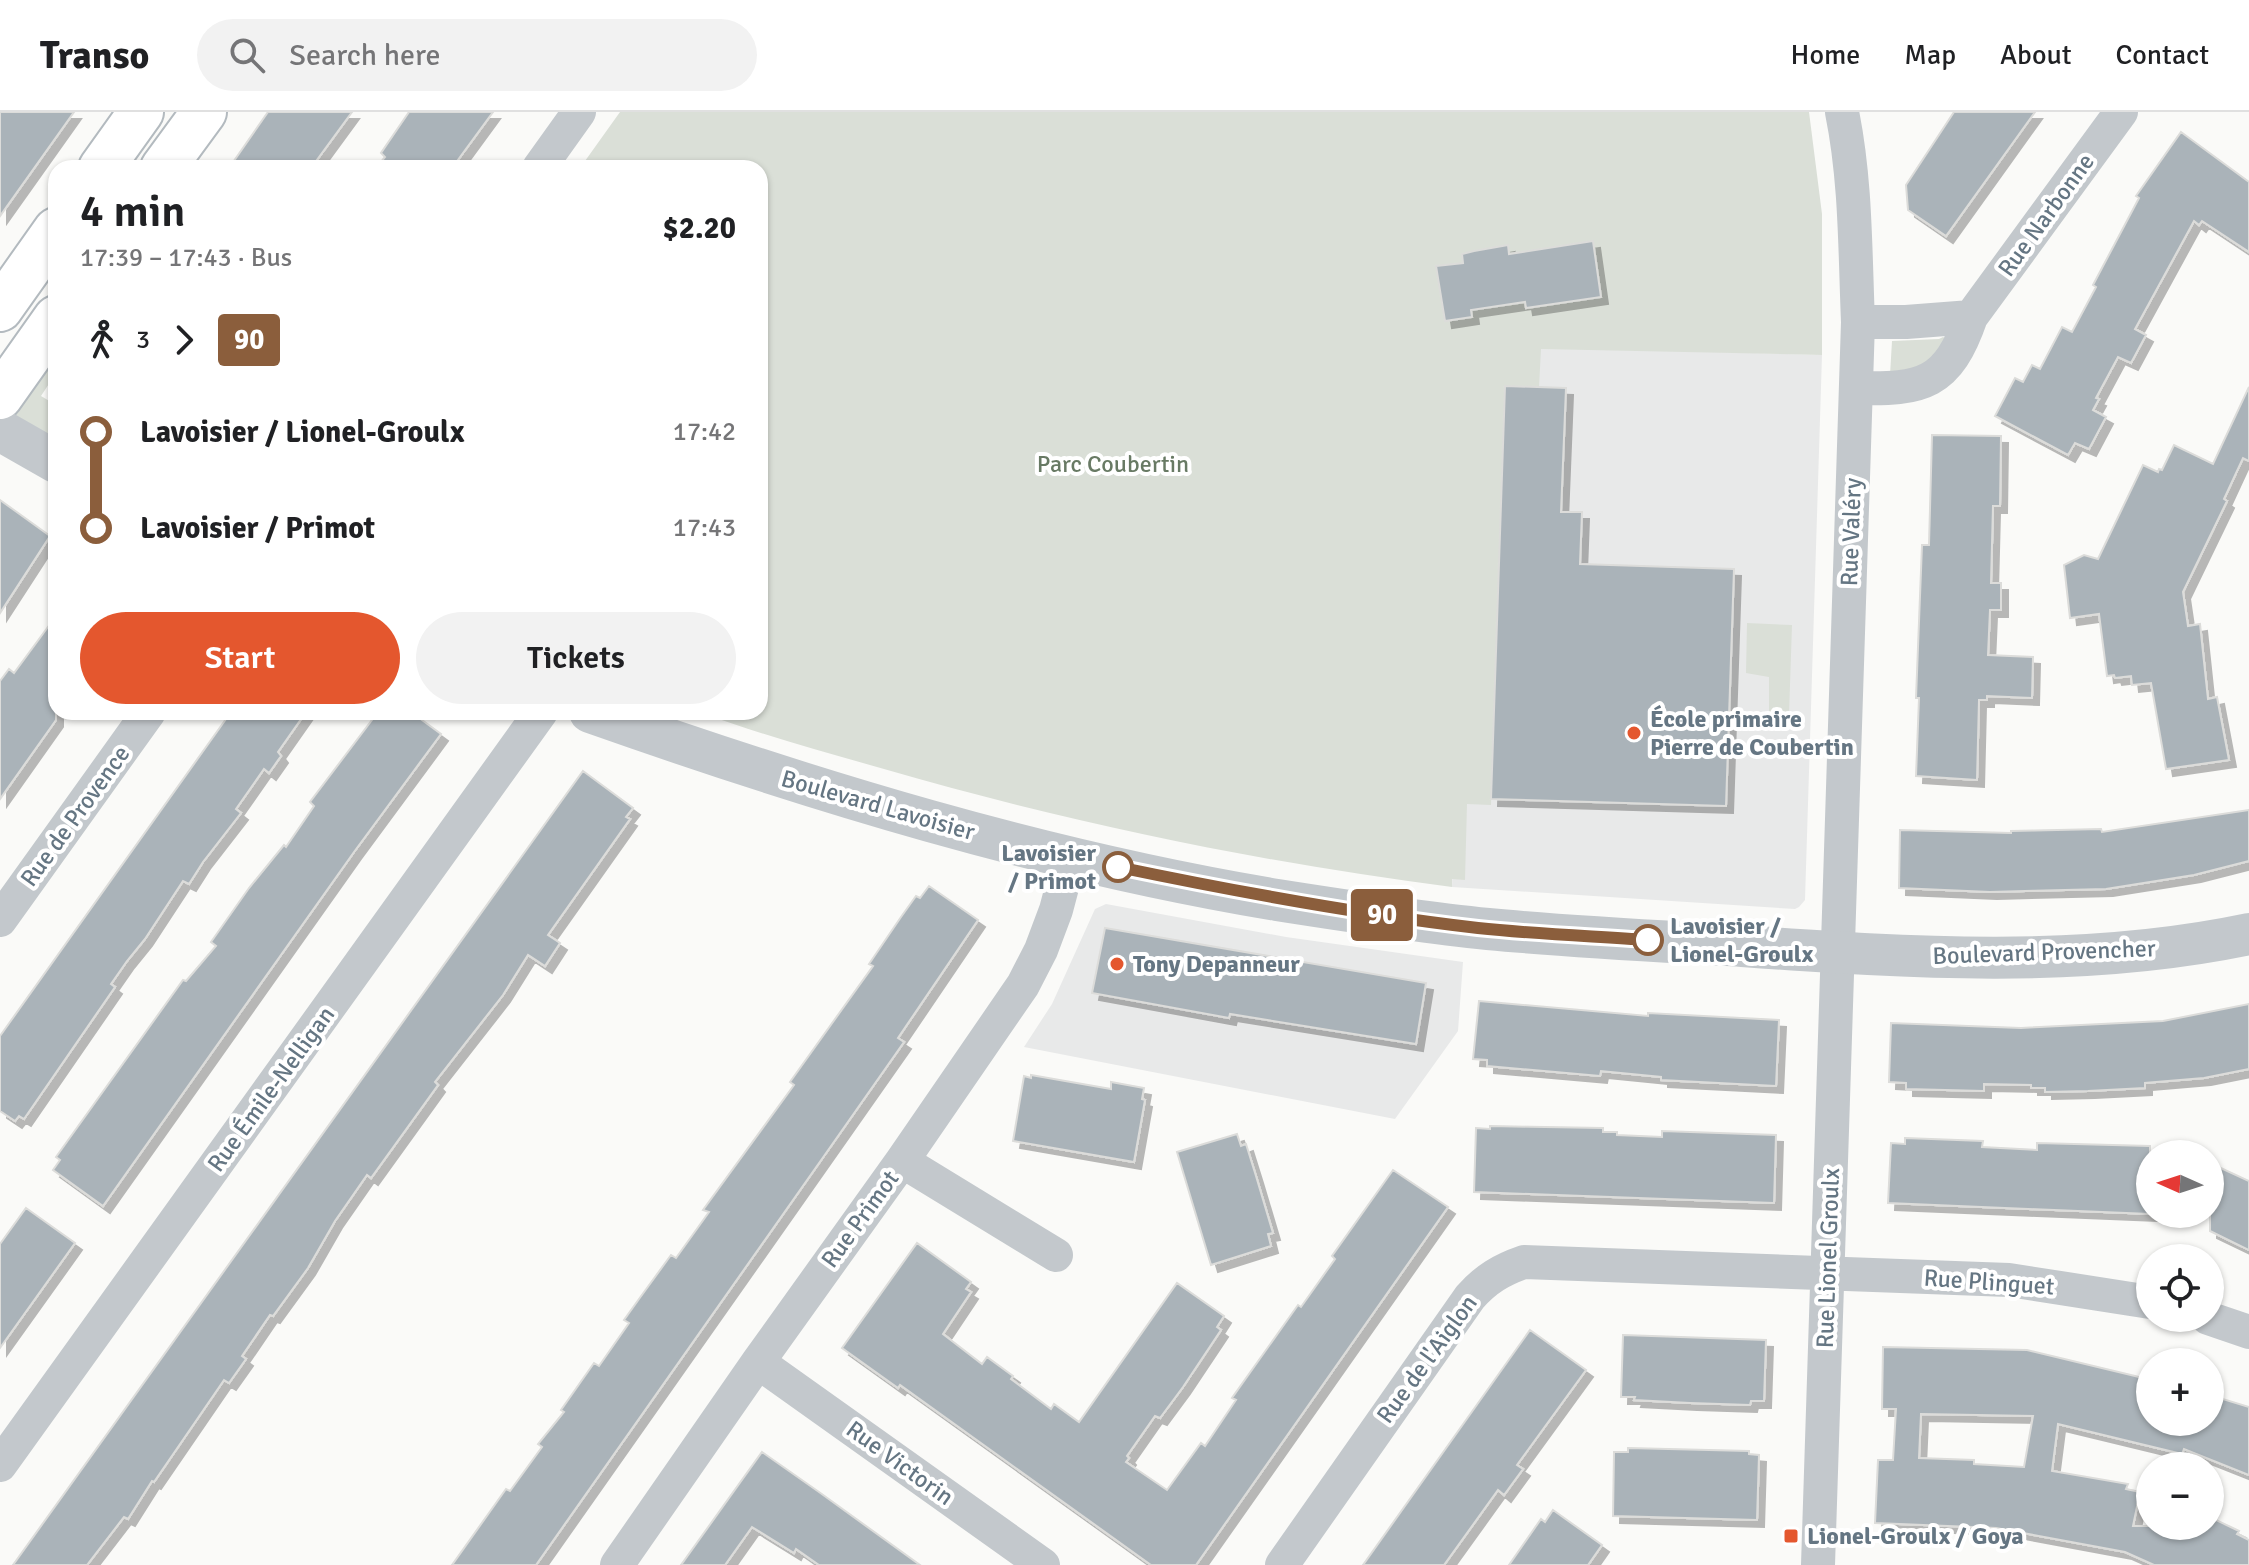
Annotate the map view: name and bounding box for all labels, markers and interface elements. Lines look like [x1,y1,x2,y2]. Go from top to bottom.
search box [197,19,757,91]
text: Transo [40,32,149,79]
icon: search [225,33,269,77]
text: Search here [289,37,441,74]
text: Home [1791,38,1860,72]
text: Map [1904,38,1956,72]
text: About [2000,38,2072,72]
text: Contact [2116,38,2209,72]
street label: Rue Narbonne [1991,148,2101,282]
text: 4 min [80,185,185,239]
text: $2.20 [663,210,736,247]
text: 17:39 – 17:43 · Bus [80,242,292,274]
icon: walk [80,318,124,362]
icon: forward [162,318,206,362]
text: 90 [234,323,264,357]
text: 3 [136,324,150,356]
text: Lavoisier / Lionel-Groulx [140,414,464,451]
text: 17:42 [673,416,736,448]
park label: Parc Coubertin [1037,449,1189,479]
street label: Rue Valéry [1834,477,1868,587]
text: Lavoisier / Primot [140,510,375,547]
text: 17:43 [673,512,736,544]
button: Start [80,612,400,704]
button: Tickets [416,612,736,704]
place label: École primaire Pierre de Coubertin [1650,704,1854,762]
marker: École primaire Pierre de Coubertin [1625,724,1643,742]
street label: Rue de Provence [14,740,136,892]
street label: Boulevard Lavoisier [778,763,978,847]
place label: Lavoisier / Primot [1001,838,1096,896]
marker: Lavoisier / Primot [1103,852,1133,882]
line badge: 90 [1346,889,1418,941]
text: 90 [1367,898,1397,932]
place label: Lavoisier / Lionel-Groulx [1670,911,1814,969]
marker: Lavoisier / Lionel-Groulx [1633,925,1663,955]
street label: Boulevard Provencher [1932,933,2156,971]
place label: Tony Depanneur [1133,949,1300,979]
marker: Tony Depanneur [1108,955,1126,973]
street label: Rue Émile-Nelligan [201,1000,341,1178]
north arrow [2136,1140,2224,1228]
map controls [2136,1140,2224,1540]
street label: Rue Primot [815,1164,905,1274]
street label: Rue Lionel Groulx [1810,1167,1846,1349]
button: locate [2136,1244,2224,1332]
street label: Rue Plinguet [1923,1262,2055,1302]
street label: Rue de l'Aiglon [1370,1289,1484,1429]
button: + [2136,1348,2224,1436]
street label: Rue Victorin [840,1414,960,1512]
button: − [2136,1452,2224,1540]
place label: Lionel-Groulx / Goya [1807,1521,2024,1551]
marker: Lionel-Groulx / Goya [1782,1527,1800,1545]

